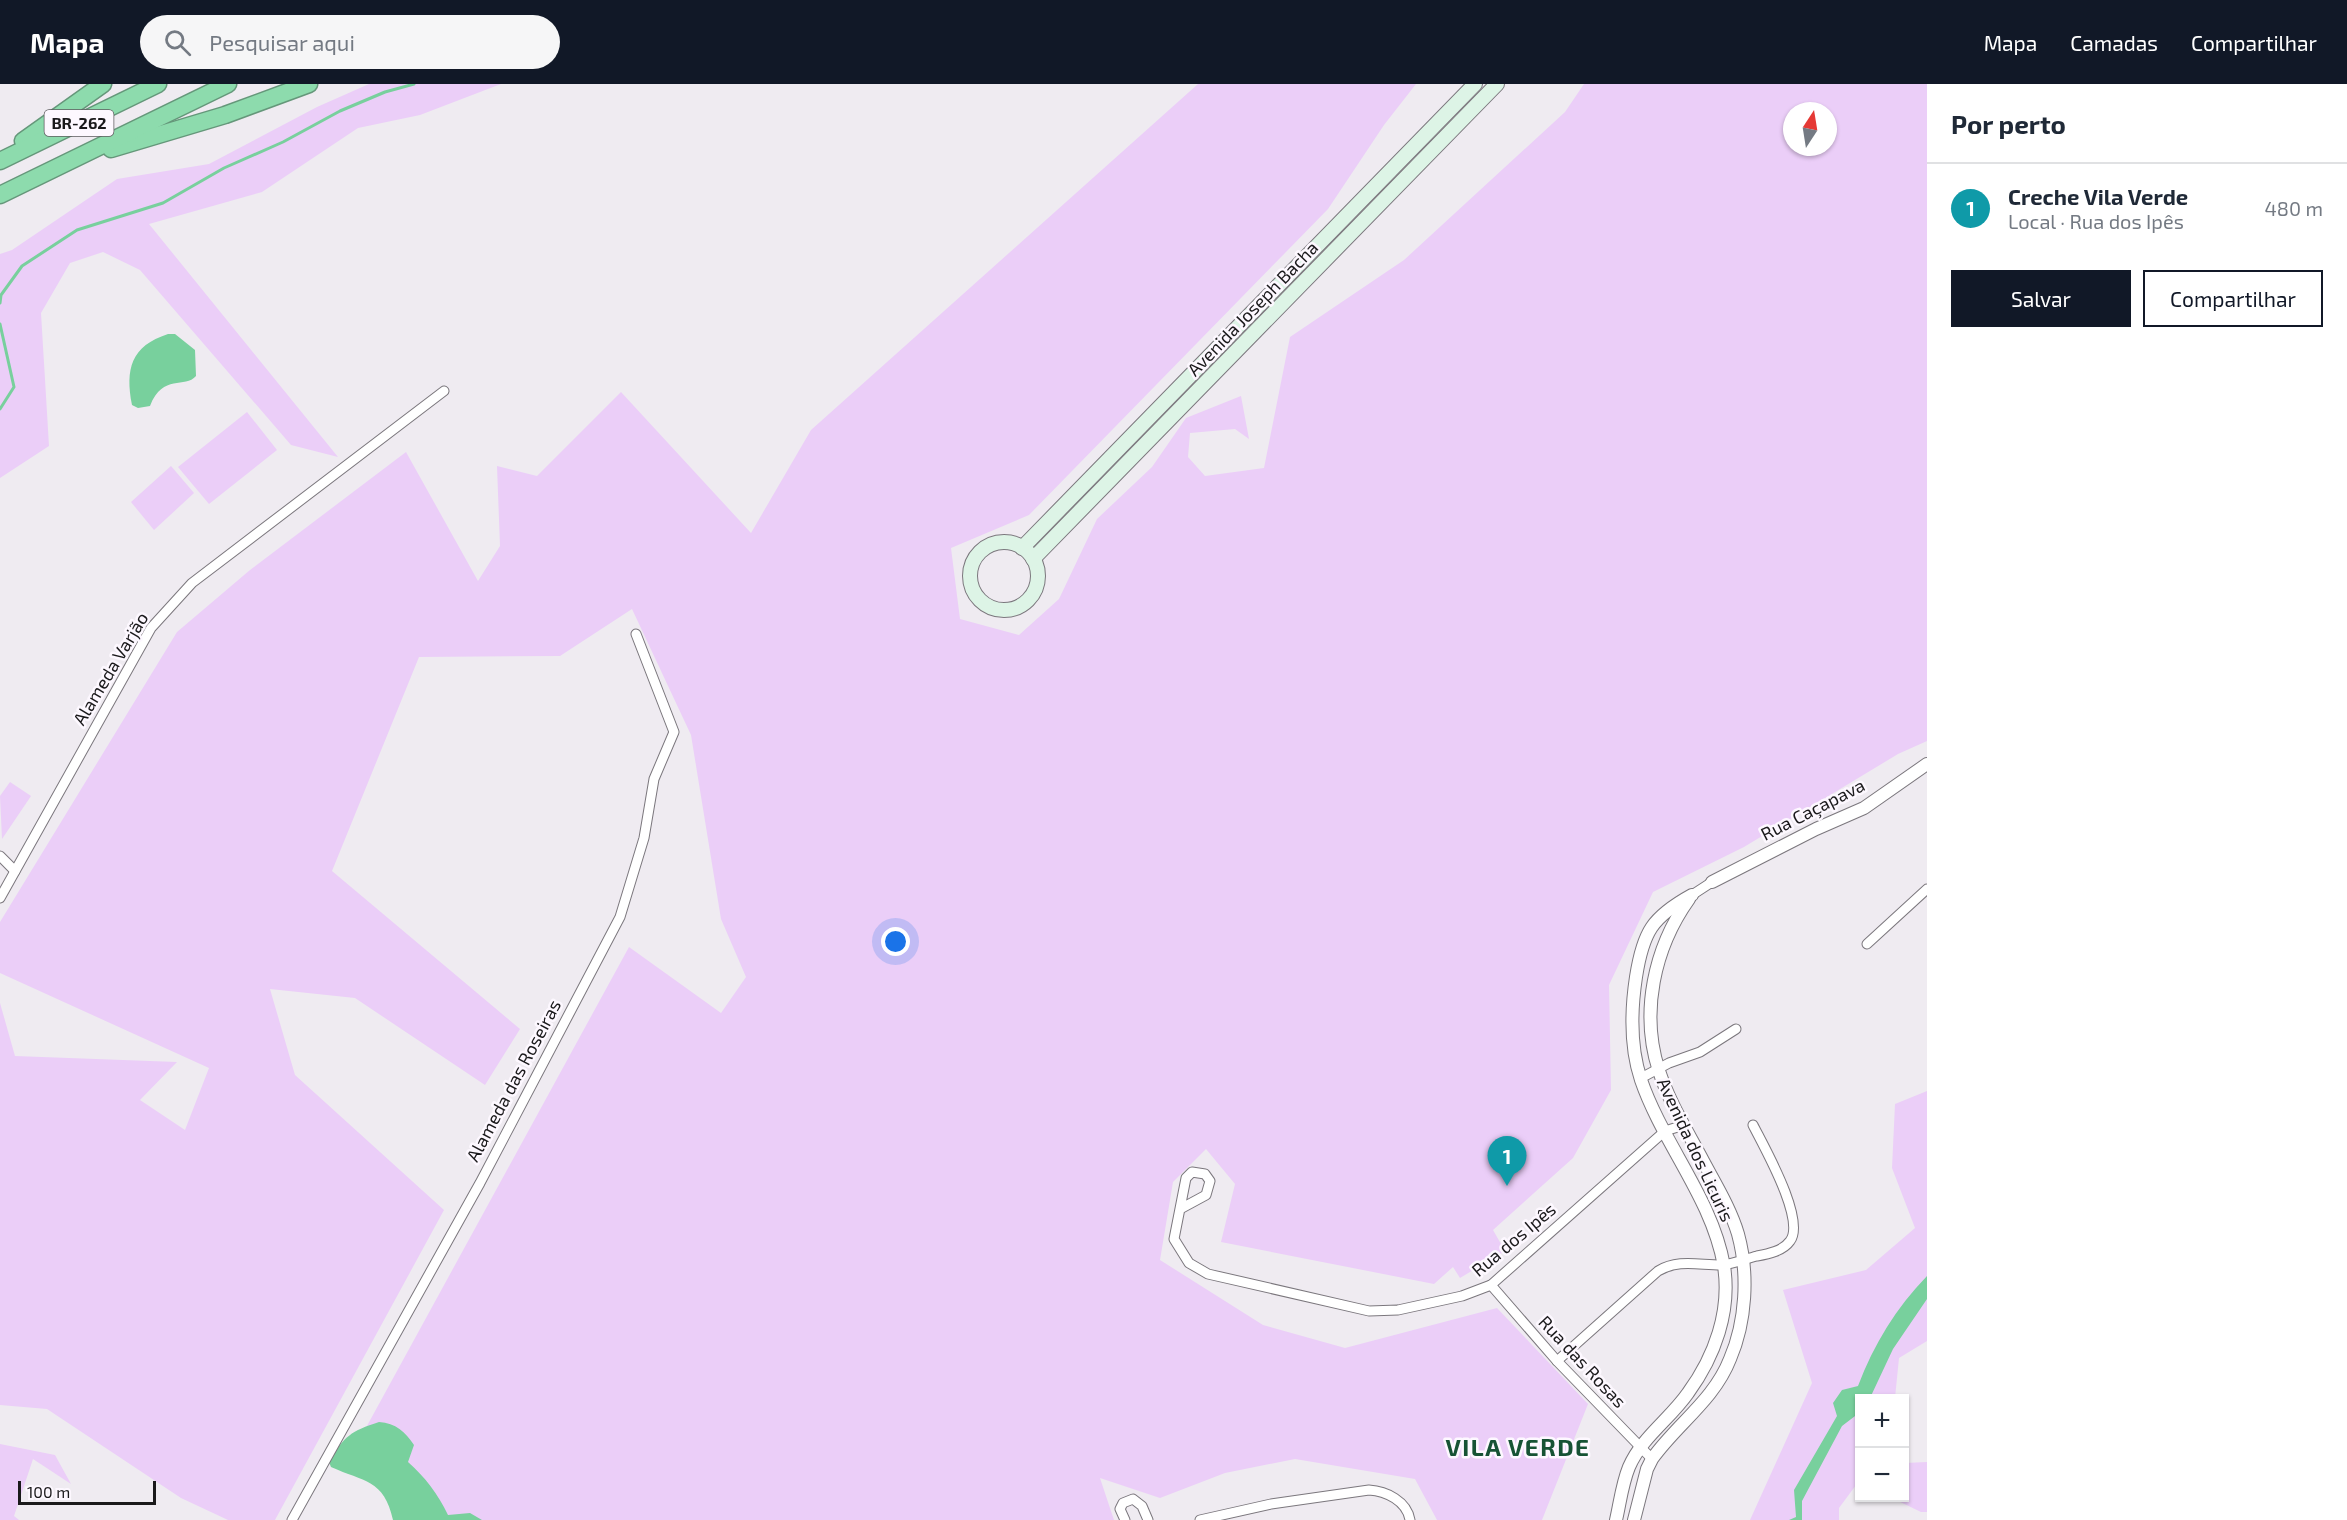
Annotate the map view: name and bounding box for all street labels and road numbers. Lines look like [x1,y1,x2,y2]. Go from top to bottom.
road number: BR-262 [44,110,113,136]
street label: Avenida Joseph Bacha [1182,236,1322,380]
street label: Alameda Varjão [68,608,152,729]
street label: Rua Caçapava [1757,773,1869,846]
street label: Alameda das Roseiras [461,996,565,1165]
street label: Avenida dos Licuris [1653,1074,1739,1225]
street label: Rua dos Ipês [1467,1198,1560,1281]
street label: Rua das Rosas [1534,1311,1631,1412]

